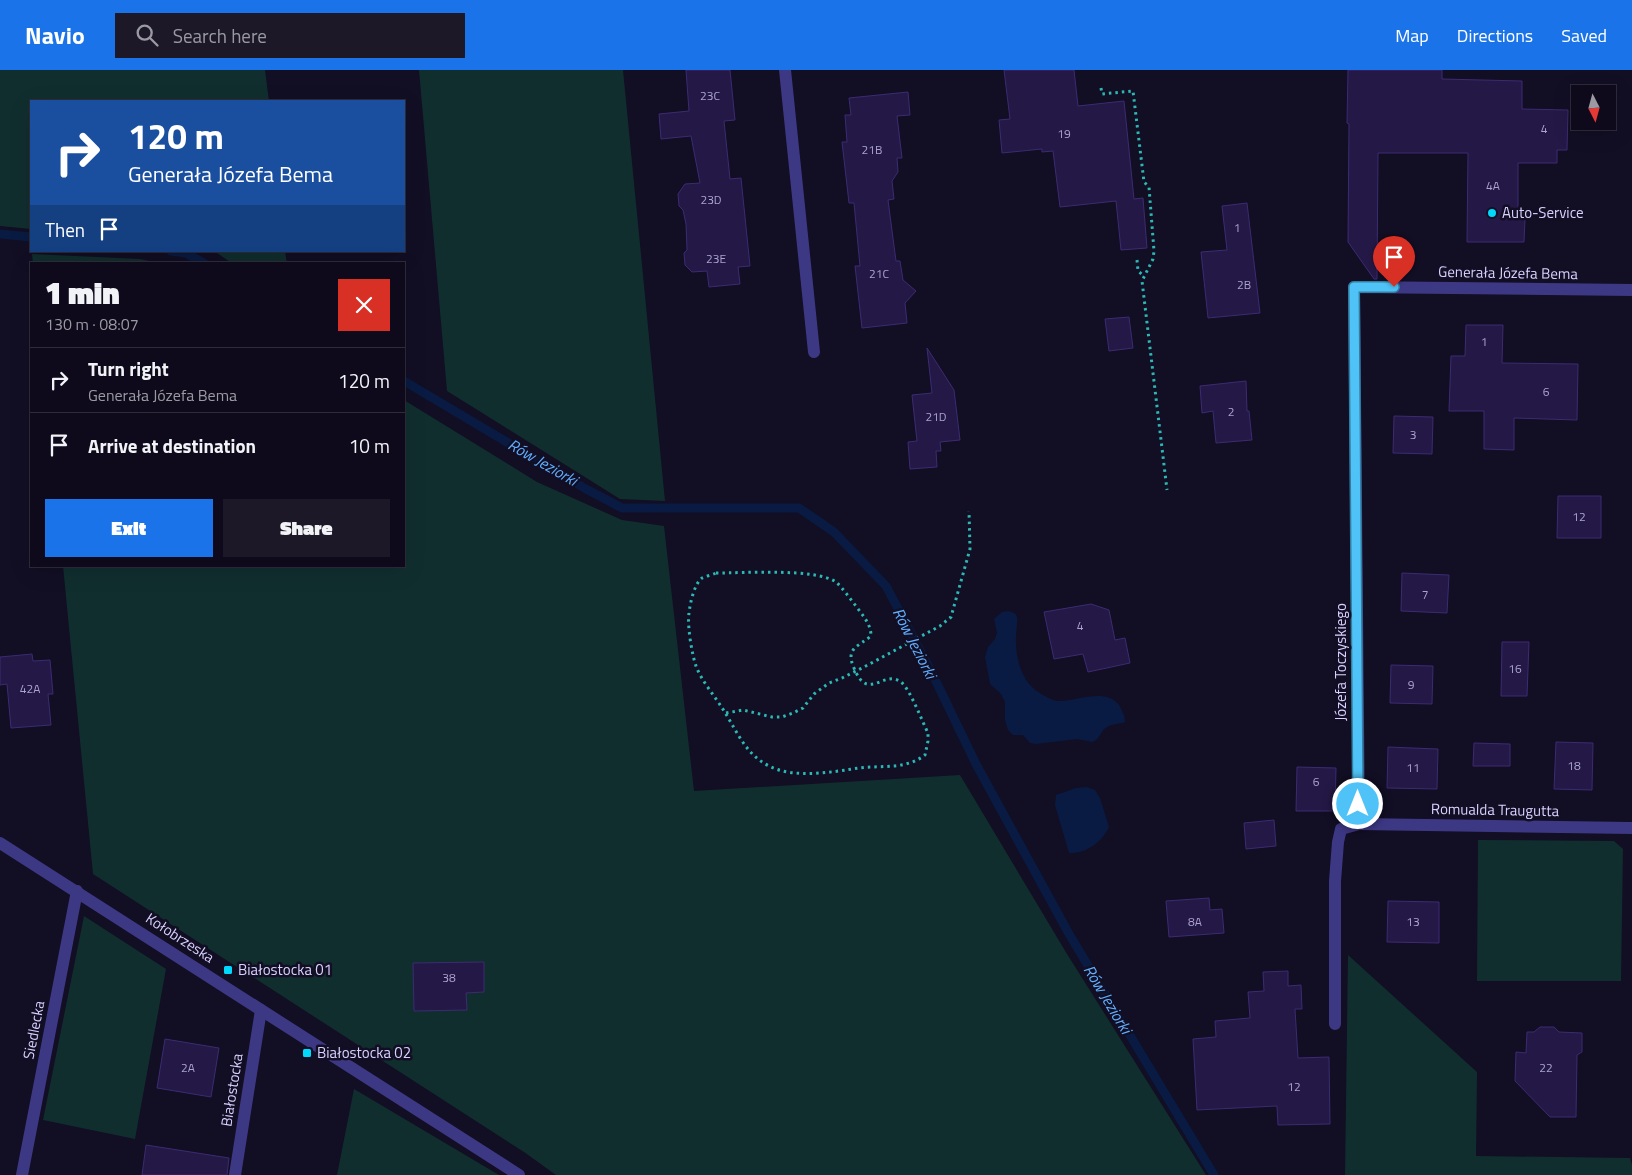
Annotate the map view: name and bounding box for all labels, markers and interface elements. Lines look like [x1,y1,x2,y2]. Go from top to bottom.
search box [115,13,465,58]
text: Navio [25,17,85,53]
icon: search [133,21,161,49]
text: Search here [173,21,267,50]
text: Map [1395,22,1429,49]
text: Directions [1457,22,1533,49]
text: Saved [1561,22,1607,49]
north arrow [1571,85,1616,130]
map controls [1571,85,1616,130]
house number: 23C [700,86,720,105]
text: 120 m [128,109,224,163]
house number: 4 [1541,119,1548,138]
icon: right [45,120,110,185]
house number: 19 [1057,124,1071,143]
house number: 21B [862,140,882,159]
text: Generała Józefa Bema [128,157,333,191]
house number: 4A [1486,176,1500,195]
house number: 23D [700,190,722,209]
place label: Auto-Service [1502,201,1584,224]
marker: Auto-Service [1486,207,1498,219]
text: Then [45,215,85,244]
icon: arrive [95,215,123,243]
house number: 1 [1234,218,1240,237]
pin [1373,236,1415,287]
icon: arrive [1380,243,1408,271]
house number: 23E [706,249,726,268]
street label: Generała Józefa Bema [1438,260,1579,285]
house number: 21C [869,264,889,283]
text: 1 min [45,270,120,316]
house number: 2B [1237,275,1251,294]
button: close [338,279,390,331]
text: 130 m · 08:07 [45,312,139,336]
house number: 1 [1481,332,1487,351]
text: Turn right [88,354,169,383]
icon: right [45,366,73,394]
text: 120 m [338,366,390,395]
house number: 6 [1543,382,1550,401]
text: Generała Józefa Bema [88,383,237,407]
house number: 2 [1228,402,1234,421]
house number: 21D [925,407,947,426]
house number: 3 [1410,425,1416,444]
icon: arrive [45,431,73,459]
text: Arrive at destination [88,431,256,460]
text: 10 m [349,431,390,460]
water label: Rów Jeziorki [504,432,584,492]
button: Exit [45,499,213,557]
button: Share [223,499,390,557]
house number: 12 [1572,507,1586,526]
house number: 7 [1422,585,1428,604]
water label: Rów Jeziorki [887,603,944,684]
street label: Józefa Toczyskiego [1329,603,1352,721]
house number: 4 [1077,616,1084,635]
house number: 16 [1508,659,1522,678]
house number: 9 [1408,675,1415,694]
house number: 42A [20,679,40,698]
house number: 18 [1567,756,1581,775]
house number: 11 [1406,758,1420,777]
house number: 6 [1313,772,1320,791]
position arrow [1331,777,1383,829]
street label: Romualda Traugutta [1431,797,1560,822]
street label: Kołobrzeska [141,907,220,969]
house number: 8A [1188,912,1202,931]
house number: 13 [1406,912,1420,931]
place label: Białostocka 01 [238,958,332,981]
water label: Rów Jeziorki [1078,960,1139,1040]
marker: Białostocka 01 [222,964,234,976]
house number: 38 [442,968,456,987]
street label: Siedlecka [17,998,51,1061]
place label: Białostocka 02 [317,1041,411,1064]
marker: Białostocka 02 [301,1047,313,1059]
street label: Białostocka [214,1051,249,1128]
house number: 2A [181,1058,195,1077]
house number: 22 [1539,1058,1553,1077]
house number: 12 [1287,1077,1301,1096]

